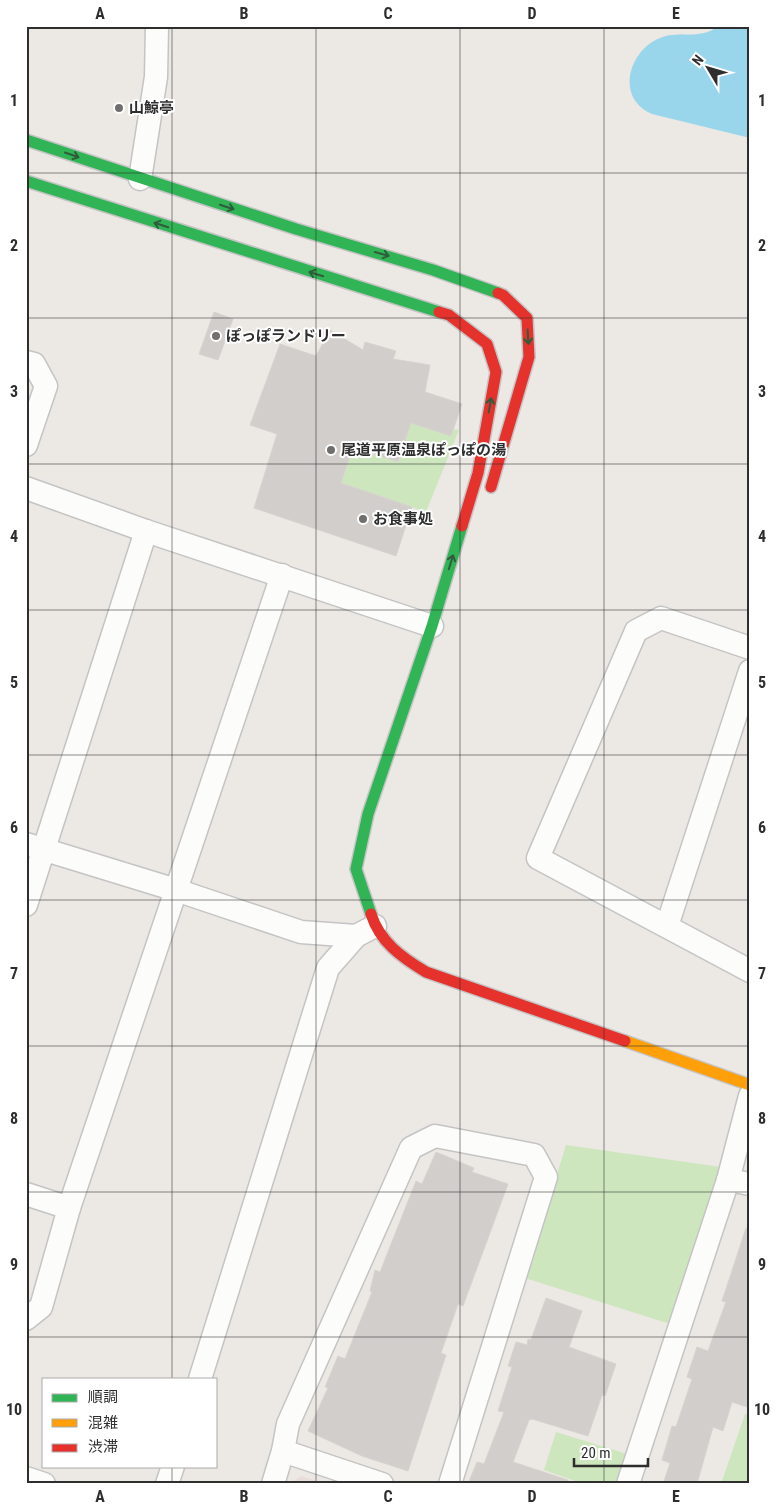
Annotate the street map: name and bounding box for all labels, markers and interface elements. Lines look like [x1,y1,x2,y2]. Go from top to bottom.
text: A [95,4,105,23]
text: B [240,4,249,23]
text: C [383,4,393,23]
text: D [527,4,537,23]
text: E [672,4,680,23]
north arrow [684,42,734,92]
text: N [689,52,707,68]
text: 1 [10,91,18,110]
text: 1 [758,91,766,110]
place label: 山鯨亭 [129,99,174,117]
marker: 山鯨亭 [113,102,125,114]
one-way arrow [64,151,80,161]
one-way arrow [218,202,234,212]
one-way arrow [154,219,170,229]
text: 2 [10,236,18,255]
text: 2 [758,236,766,255]
one-way arrow [374,250,390,260]
one-way arrow [309,268,325,278]
place label: ぽっぽランドリー [226,327,346,345]
one-way arrow [524,329,533,345]
marker: ぽっぽランドリー [210,330,222,342]
text: 3 [10,382,18,401]
text: 3 [758,382,766,401]
one-way arrow [486,397,496,413]
place label: 尾道平原温泉ぽっぽの湯 [341,441,506,459]
marker: 尾道平原温泉ぽっぽの湯 [325,444,337,456]
place label: お食事処 [373,510,433,528]
marker: お食事処 [357,513,369,525]
text: 4 [10,527,18,546]
text: 4 [758,527,766,546]
one-way arrow [447,555,457,571]
text: 5 [10,673,18,692]
text: 5 [758,673,766,692]
text: 6 [10,818,18,837]
text: 6 [758,818,766,837]
text: 7 [10,964,18,983]
text: 7 [758,964,766,983]
text: 8 [10,1109,18,1128]
text: 8 [758,1109,766,1128]
text: 9 [10,1255,18,1274]
text: 9 [758,1255,766,1274]
legend [42,1378,218,1468]
text: 順調 [88,1388,118,1406]
text: 10 [6,1400,22,1419]
text: 10 [754,1400,770,1419]
text: 混雑 [88,1414,118,1432]
scale bar [574,1435,647,1467]
text: 渋滞 [88,1438,118,1456]
text: 20 m [581,1444,611,1462]
text: A [95,1487,105,1506]
text: B [240,1487,249,1506]
text: C [383,1487,393,1506]
text: D [527,1487,537,1506]
text: E [672,1487,680,1506]

